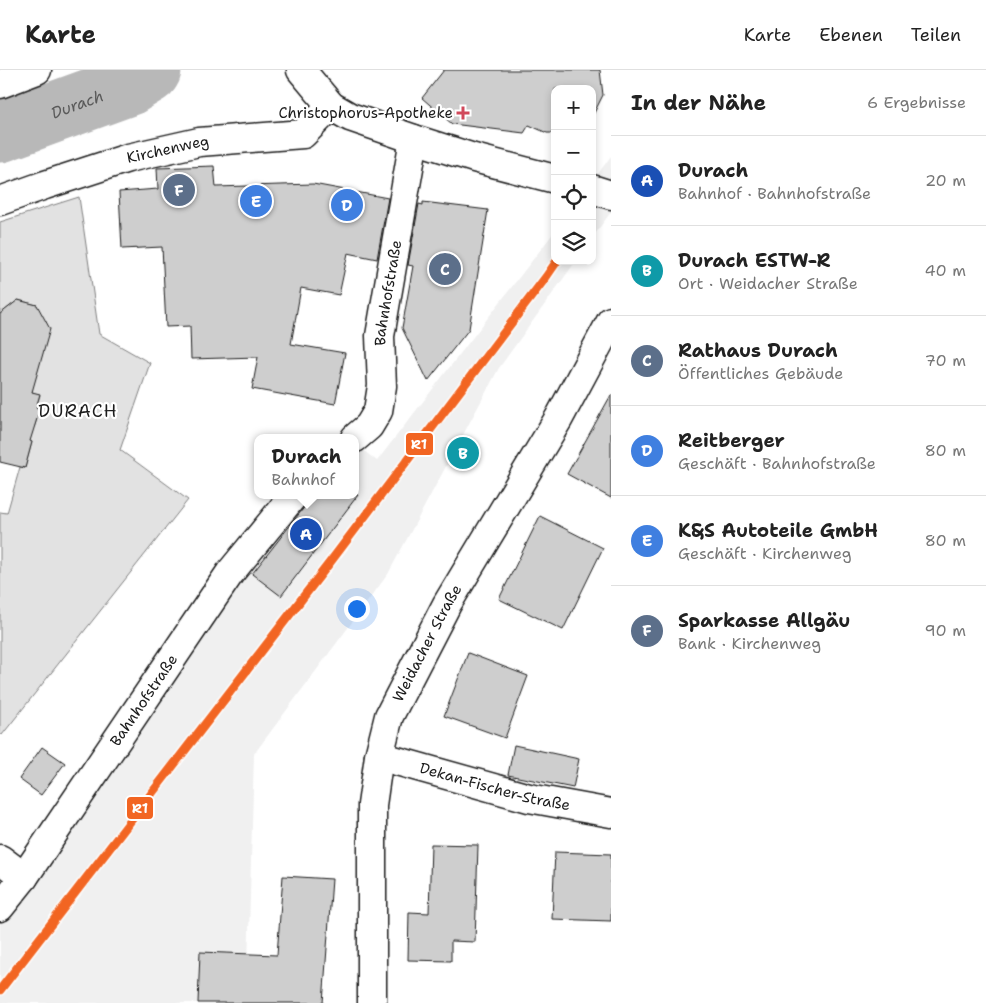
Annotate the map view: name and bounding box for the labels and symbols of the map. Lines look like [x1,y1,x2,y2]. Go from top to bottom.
water label: Durach [48,85,106,123]
place label: Christophorus-Apotheke [278,103,453,123]
marker: Christophorus-Apotheke [457,107,469,119]
street label: Kirchenweg [125,131,210,168]
pin: F [163,171,195,209]
pin: E [240,182,272,220]
pin: D [331,186,363,224]
street label: Bahnhofstraße [370,239,406,346]
pin: C [429,250,461,288]
district label: DURACH [38,399,118,423]
line badge: R1 [405,432,434,456]
pin: B [447,434,479,472]
text: R1 [411,435,427,453]
pin: A [290,515,322,553]
street label: Weidacher Straße [388,581,467,705]
your location [344,596,370,622]
street label: Bahnhofstraße [106,650,182,750]
street label: Dekan-Fischer-Straße [417,758,572,815]
line badge: R1 [126,796,154,820]
text: R1 [132,799,148,817]

